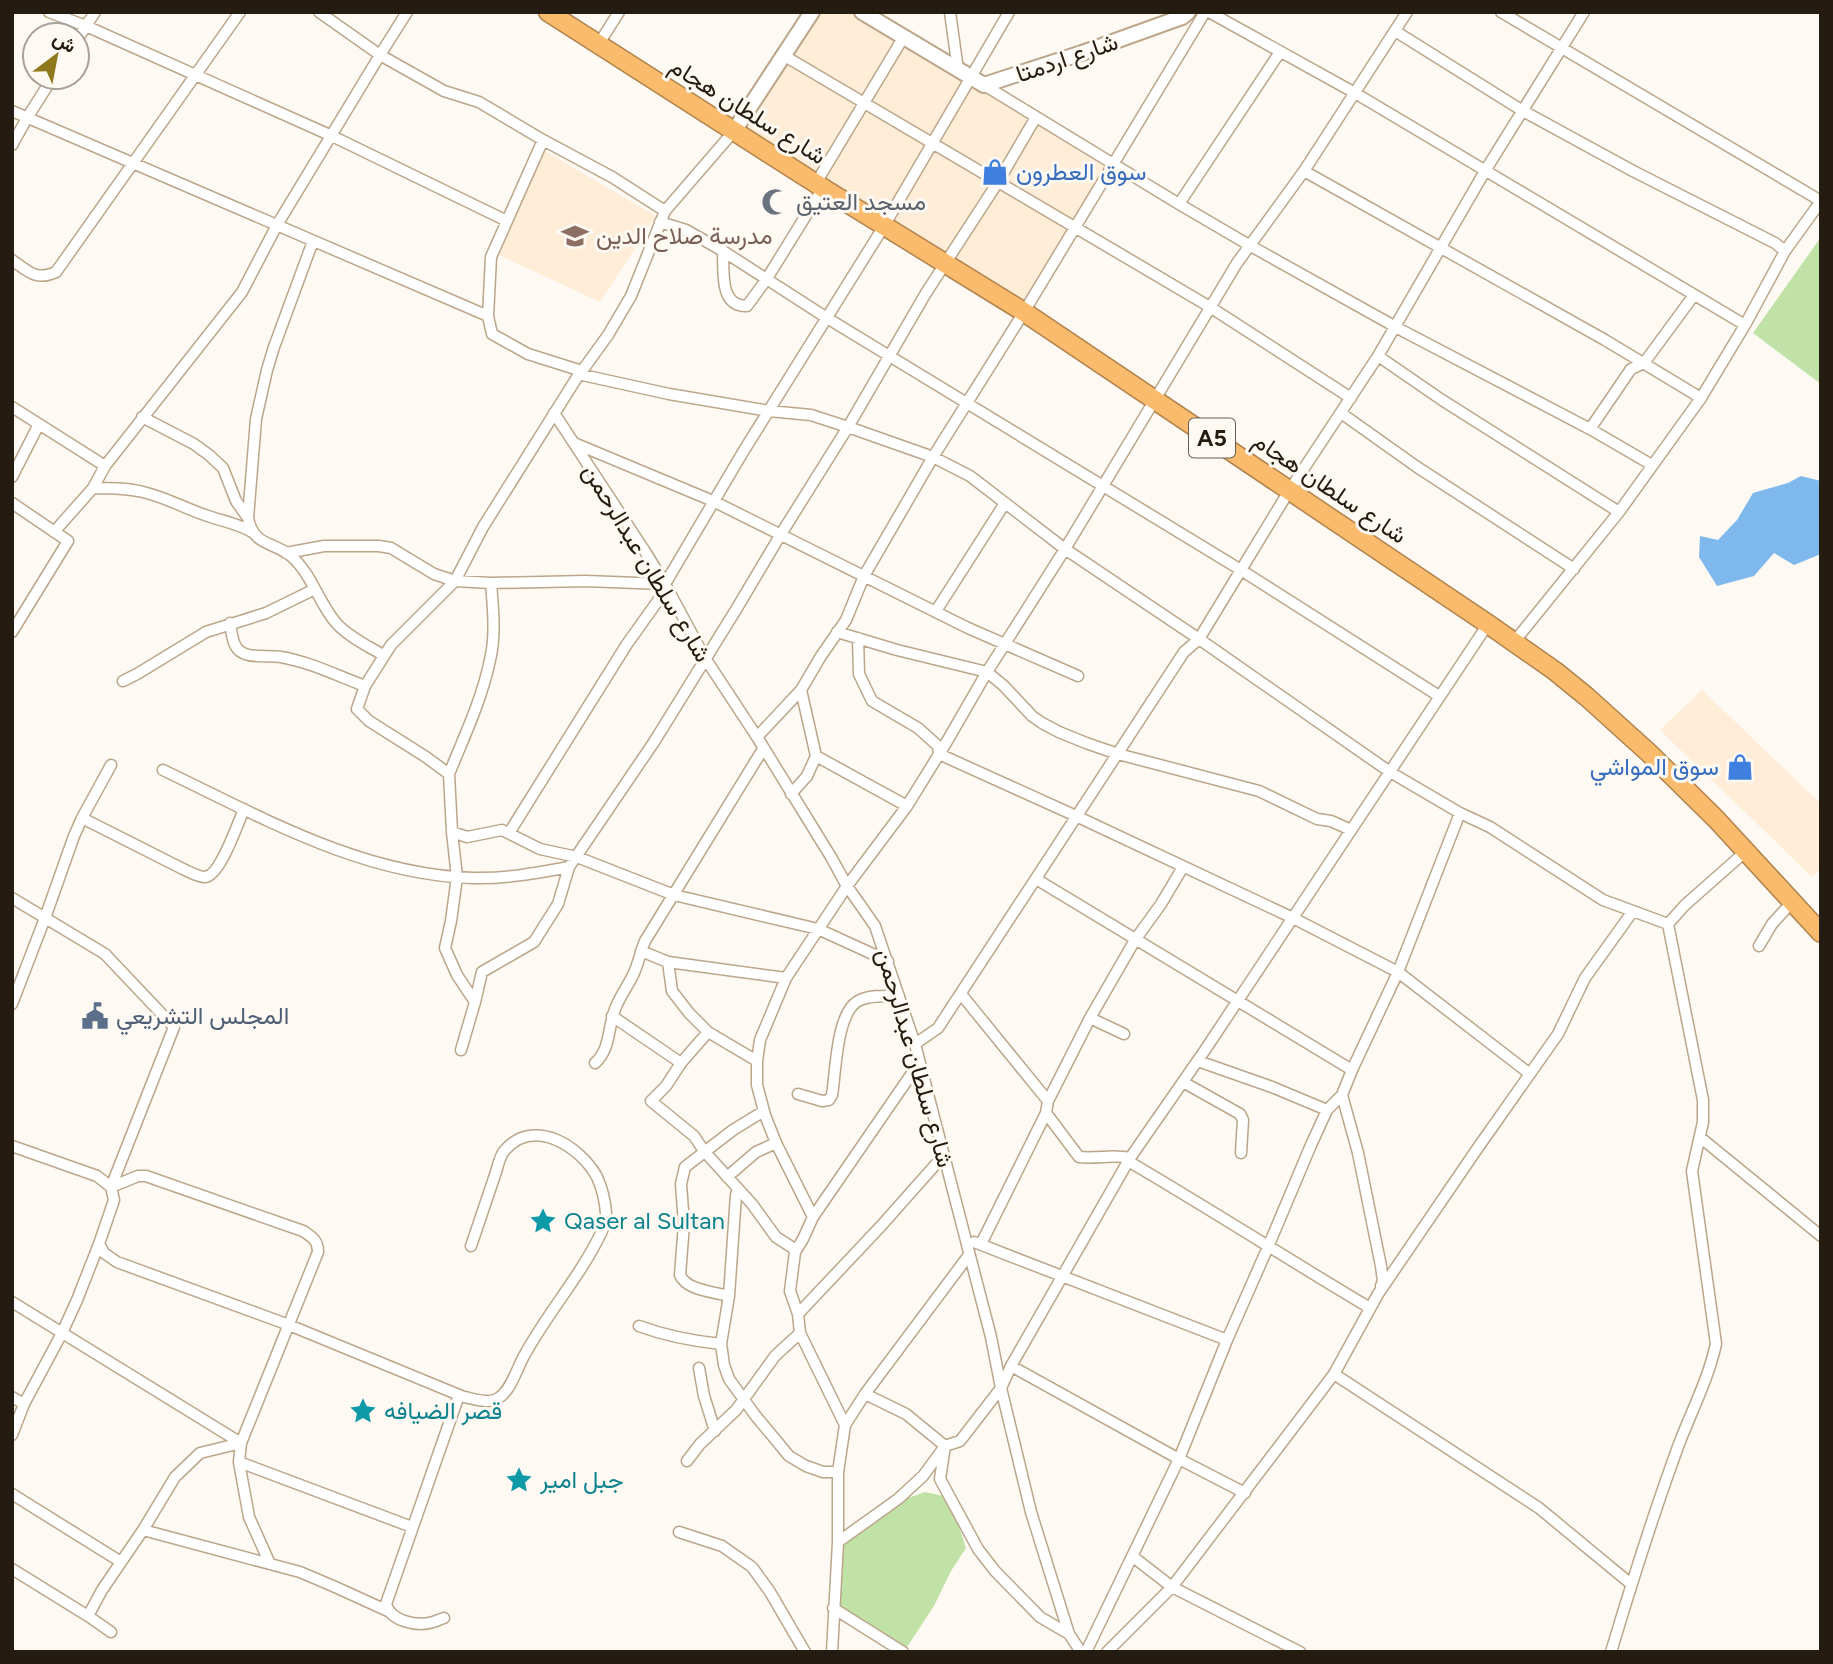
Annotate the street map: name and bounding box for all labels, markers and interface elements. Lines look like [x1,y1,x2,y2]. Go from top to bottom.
north arrow [21,21,91,91]
text: ش [49,26,81,58]
street label: شارع اردمتا [1012,27,1122,90]
street label: شارع سلطان هجام [664,51,832,172]
shop icon: سوق العطرون [980,157,1010,187]
place label: سوق العطرون [1016,157,1146,187]
mosque icon: مسجد العتيق [760,187,790,217]
place label: مسجد العتيق [796,187,926,216]
school or university icon: مدرسة صلاح الدين [560,221,590,251]
place label: مدرسة صلاح الدين [596,221,773,252]
road number: A5 [1189,418,1235,458]
street label: شارع سلطان هجام [1247,426,1413,551]
street label: شارع سلطان عبدالرحمن [575,458,718,668]
place label: سوق المواشي [1590,752,1719,786]
shop icon: سوق المواشي [1725,752,1755,782]
street label: شارع سلطان عبدالرحمن [868,945,961,1171]
public building icon: المجلس التشريعي [80,1001,110,1031]
place label: المجلس التشريعي [116,1001,289,1035]
place icon: Qaser al Sultan [528,1206,558,1236]
place label: Qaser al Sultan [564,1206,725,1235]
place icon: قصر الضيافه [348,1396,378,1426]
place label: قصر الضيافه [384,1396,502,1426]
place icon: جبل امير [504,1465,534,1495]
place label: جبل امير [539,1465,624,1495]

